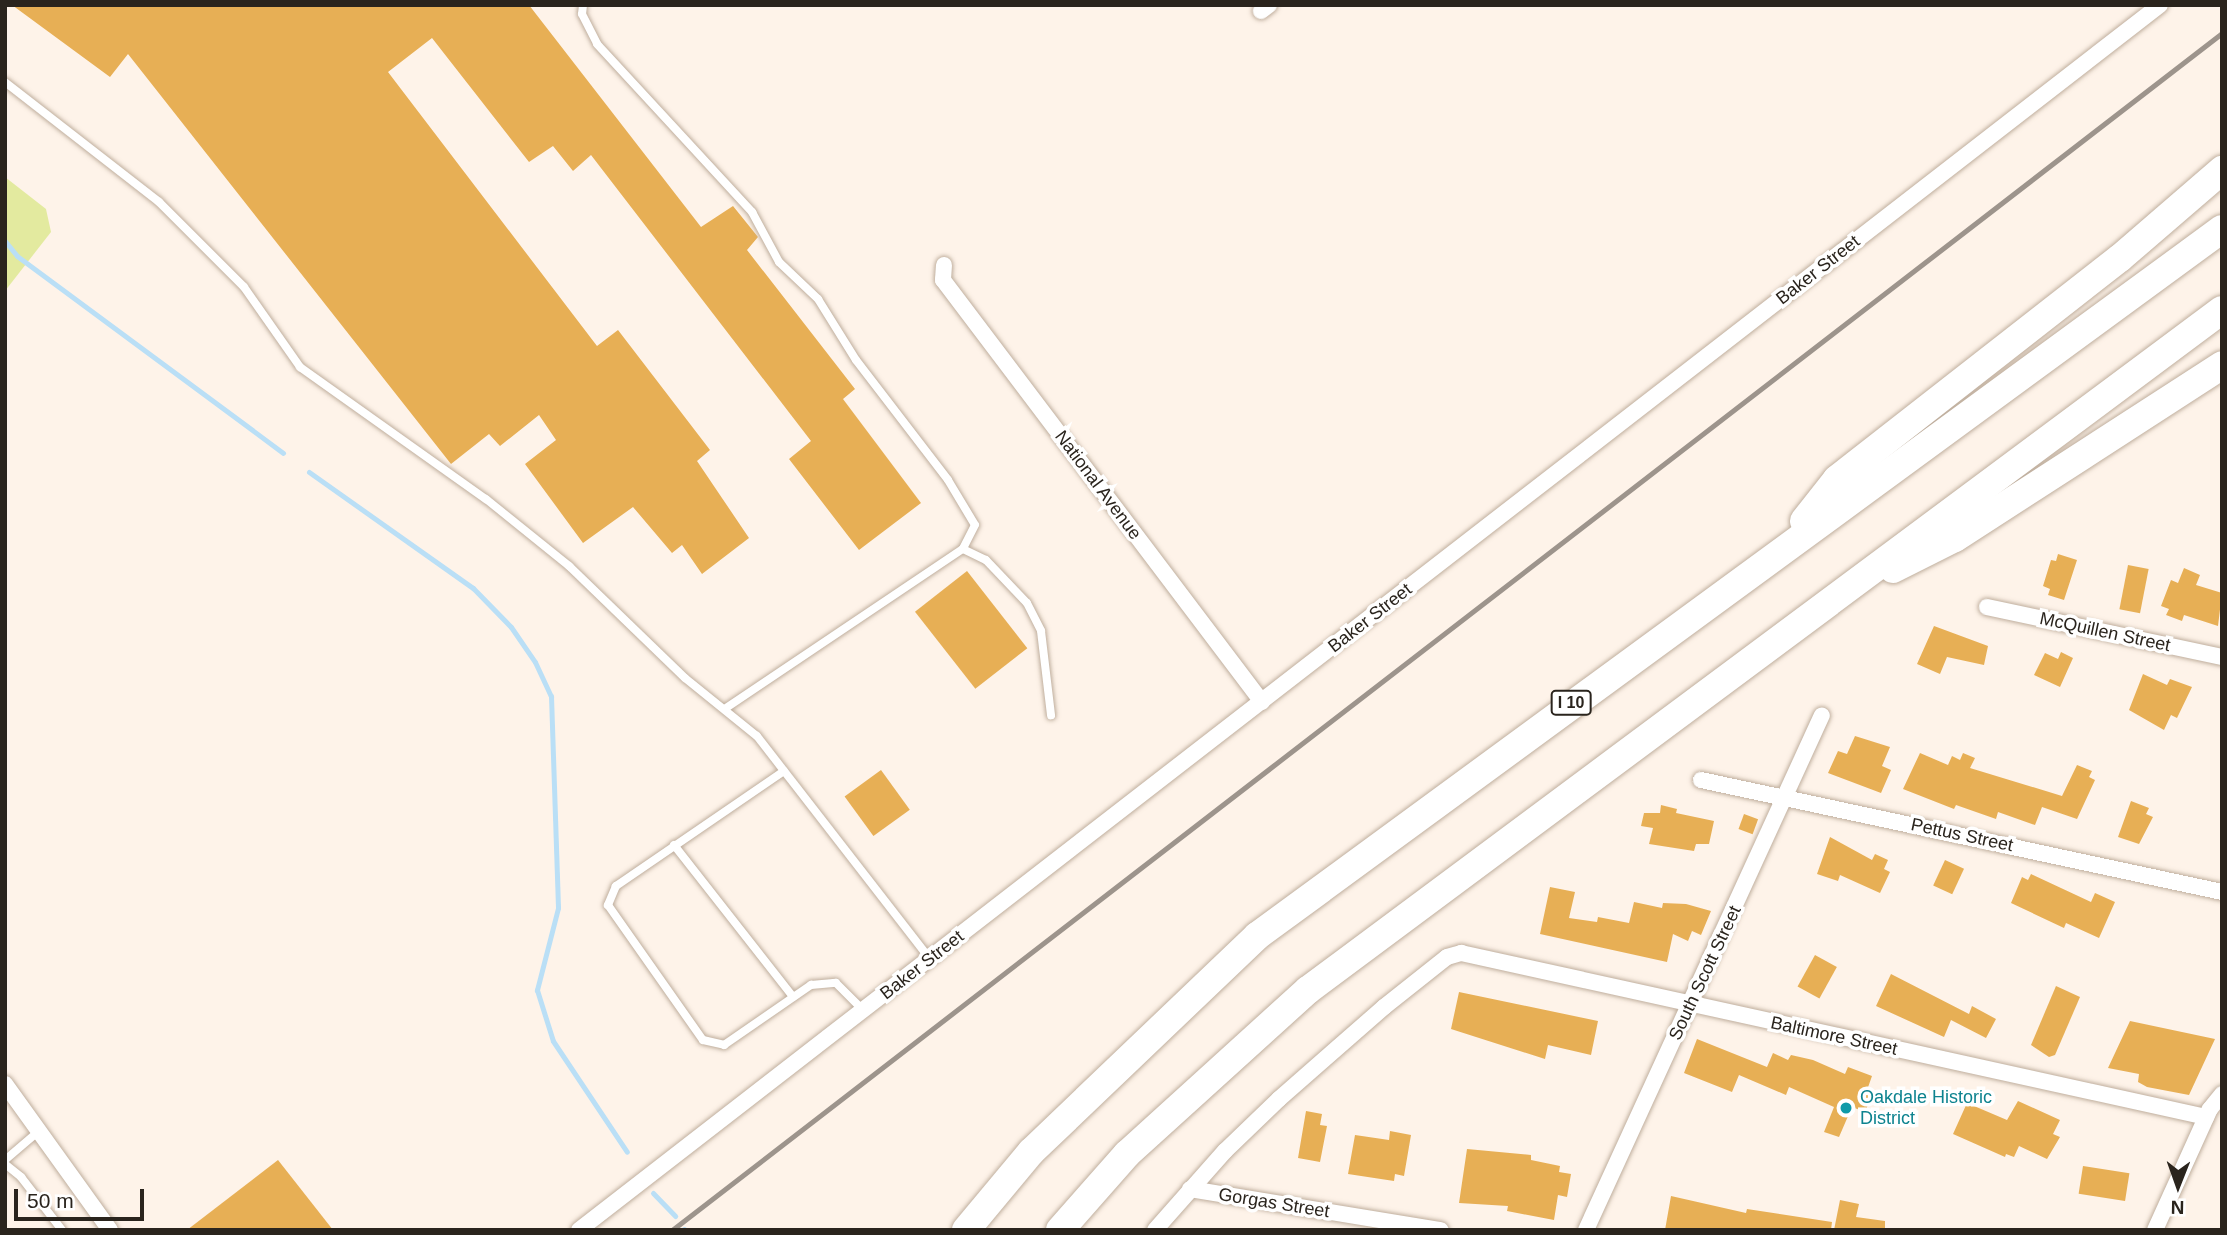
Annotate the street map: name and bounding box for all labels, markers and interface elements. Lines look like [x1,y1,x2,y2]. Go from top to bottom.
street label: Baker Street [1772,231,1864,309]
street label: National Avenue [1050,426,1146,544]
street label: Baker Street [1324,579,1416,657]
street label: McQuillen Street [2038,608,2172,656]
road number: I 10 [1550,690,1592,716]
street label: Pettus Street [1909,814,2015,856]
street label: South Scott Street [1664,902,1746,1044]
street label: Baker Street [876,926,968,1004]
street label: Baltimore Street [1769,1012,1899,1060]
place label: Oakdale Historic District [1860,1087,1992,1130]
marker: Oakdale Historic District [1838,1100,1854,1116]
north arrow [2143,1151,2213,1221]
scale bar [18,1176,147,1220]
street label: Gorgas Street [1217,1184,1331,1222]
text: 50 m [27,1189,74,1212]
text: N [2171,1197,2185,1218]

